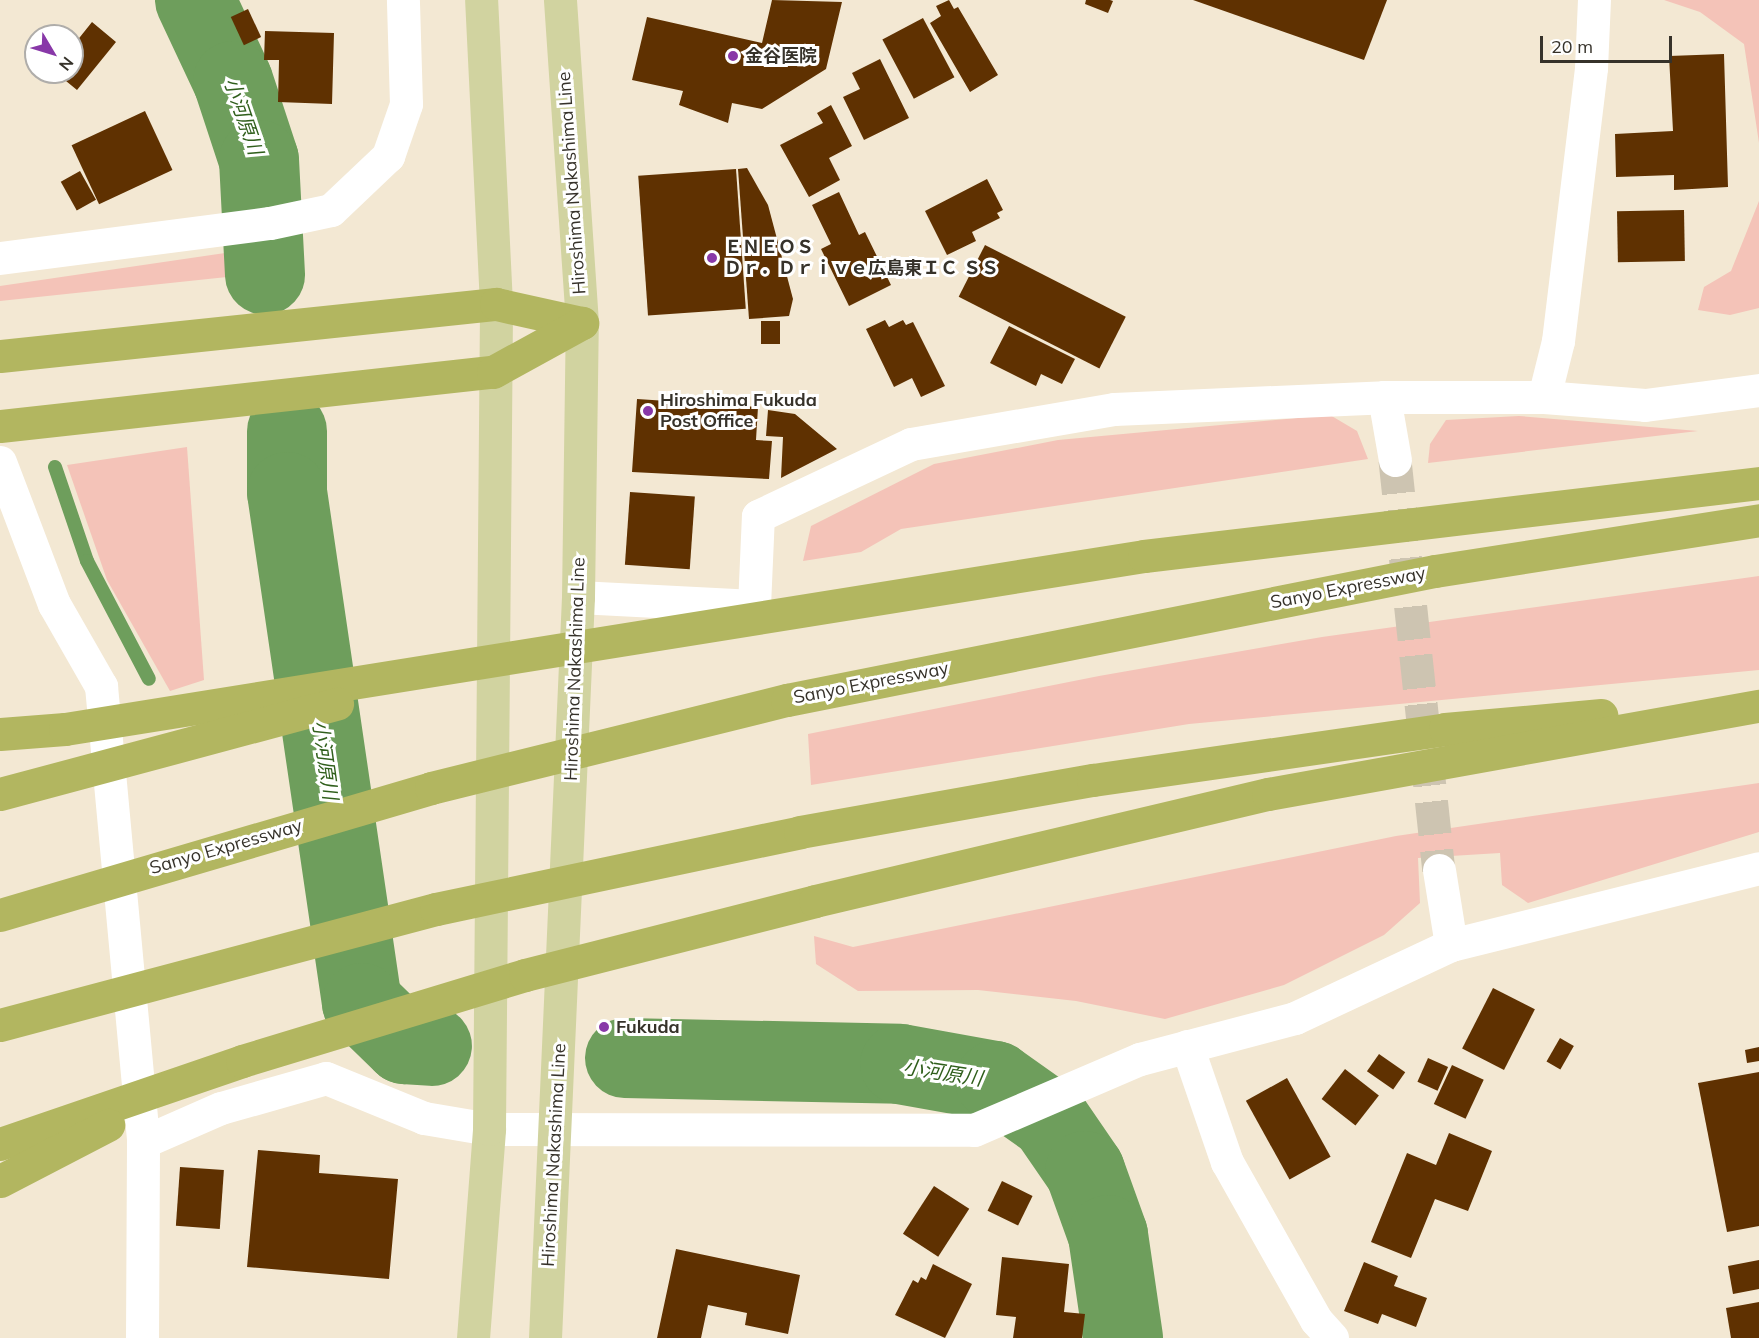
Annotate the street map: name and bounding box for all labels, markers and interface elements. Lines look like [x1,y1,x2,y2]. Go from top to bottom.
north arrow [24,24,84,84]
scale bar [1543,24,1675,62]
text: 20 m [1551,35,1593,58]
place label: 金谷医院 [745,45,817,67]
marker: 金谷医院 [726,49,740,63]
text: N [55,53,78,75]
street label: Hiroshima Nakashima Line [553,71,591,295]
water label: 小河原川 [220,74,268,158]
place label: ＥＮＥＯＳ Ｄｒ．Ｄｒｉｖｅ広島東ＩＣ ＳＳ [724,237,999,280]
marker: ＥＮＥＯＳ Ｄｒ．Ｄｒｉｖｅ広島東ＩＣ ＳＳ [705,251,719,265]
place label: Hiroshima Fukuda Post Office [660,390,817,432]
marker: Hiroshima Fukuda Post Office [641,404,655,418]
street label: Hiroshima Nakashima Line [560,557,590,781]
street label: Sanyo Expressway [1269,562,1427,614]
street label: Sanyo Expressway [792,657,950,709]
water label: 小河原川 [309,719,343,801]
street label: Sanyo Expressway [147,815,305,879]
place label: Fukuda [616,1016,680,1038]
marker: Fukuda [597,1020,611,1034]
street label: Hiroshima Nakashima Line [537,1043,571,1267]
water label: 小河原川 [902,1054,984,1090]

